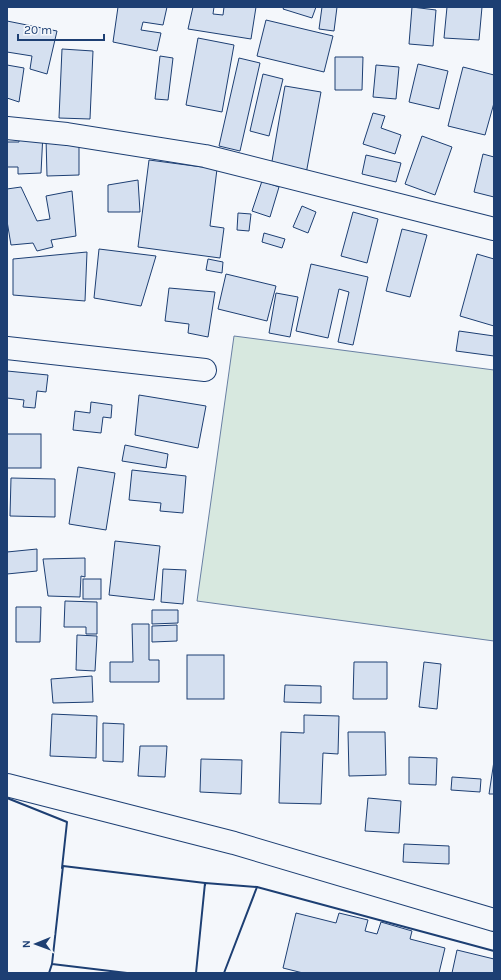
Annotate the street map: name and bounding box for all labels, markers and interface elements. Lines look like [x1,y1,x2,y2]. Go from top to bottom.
scale bar [18,16,104,42]
text: 20 m [24,23,52,37]
north arrow [16,924,56,964]
text: N [20,940,33,948]

